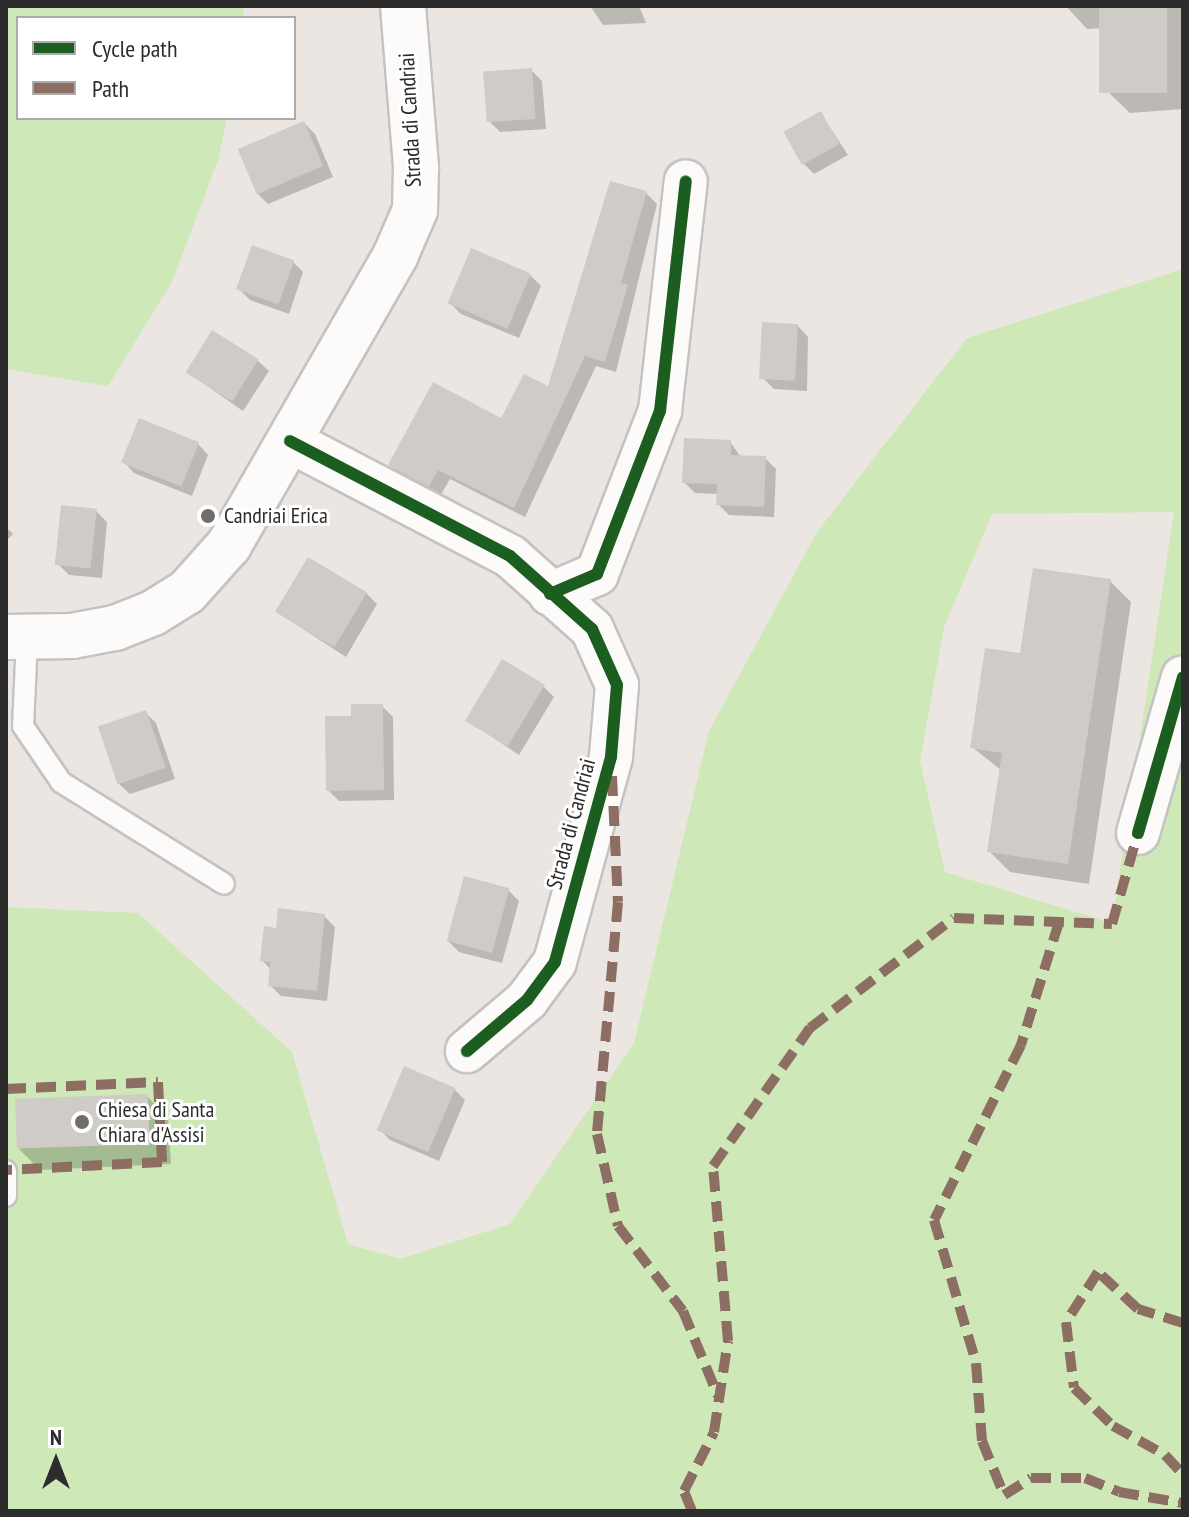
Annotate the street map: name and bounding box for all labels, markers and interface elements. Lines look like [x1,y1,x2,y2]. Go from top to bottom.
legend [16,16,296,120]
text: Cycle path [92,33,178,64]
street label: Strada di Candriai [393,52,427,188]
text: Path [92,73,129,104]
place label: Candriai Erica [224,503,328,529]
marker: Candriai Erica [199,507,217,525]
street label: Strada di Candriai [541,756,601,892]
place label: Chiesa di Santa Chiara d'Assisi [98,1096,214,1148]
marker: Chiesa di Santa Chiara d'Assisi [73,1113,91,1131]
north arrow [16,1421,96,1501]
text: N [50,1423,62,1451]

